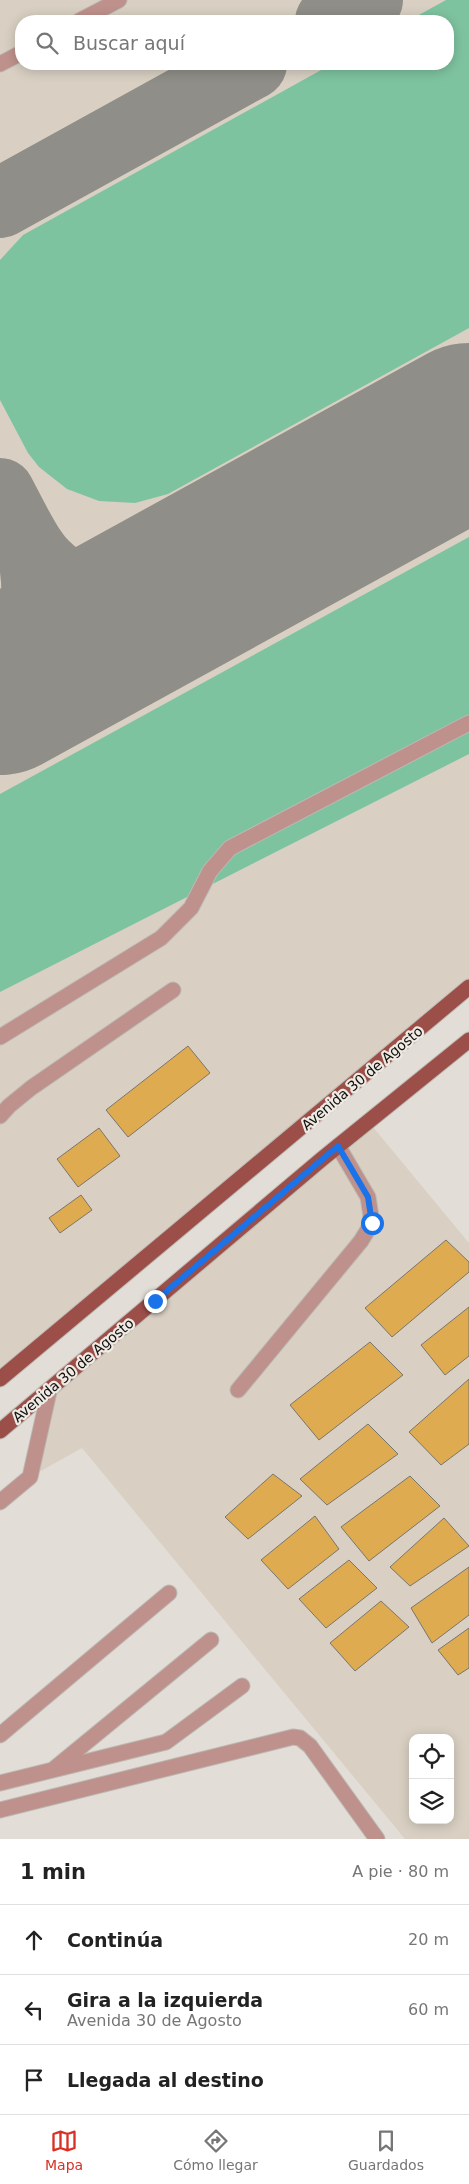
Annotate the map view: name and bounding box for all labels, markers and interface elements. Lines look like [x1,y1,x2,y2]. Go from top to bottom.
search box [15,15,454,70]
icon: search [33,29,61,57]
text: Buscar aquí [73,32,185,54]
street label: Avenida 30 de Agosto [298,1023,426,1133]
route start [361,1212,384,1235]
route end [144,1290,167,1313]
street label: Avenida 30 de Agosto [9,1315,137,1425]
map controls [409,1734,454,1824]
button: locate [409,1734,454,1779]
button: layers [409,1779,454,1824]
text: 1 min [20,1860,86,1884]
text: A pie · 80 m [352,1862,449,1881]
icon: ahead [20,1926,48,1954]
text: Continúa [67,1929,163,1951]
text: 20 m [408,1930,449,1949]
text: Gira a la izquierda [67,1989,263,2011]
icon: left [20,1996,48,2024]
text: 60 m [408,2000,449,2019]
text: Avenida 30 de Agosto [67,2011,242,2030]
icon: arrive [20,2066,48,2094]
text: Llegada al destino [67,2069,264,2091]
tab: Mapa [45,2127,83,2173]
tab: Cómo llegar [173,2127,258,2173]
tab: Guardados [348,2127,424,2173]

